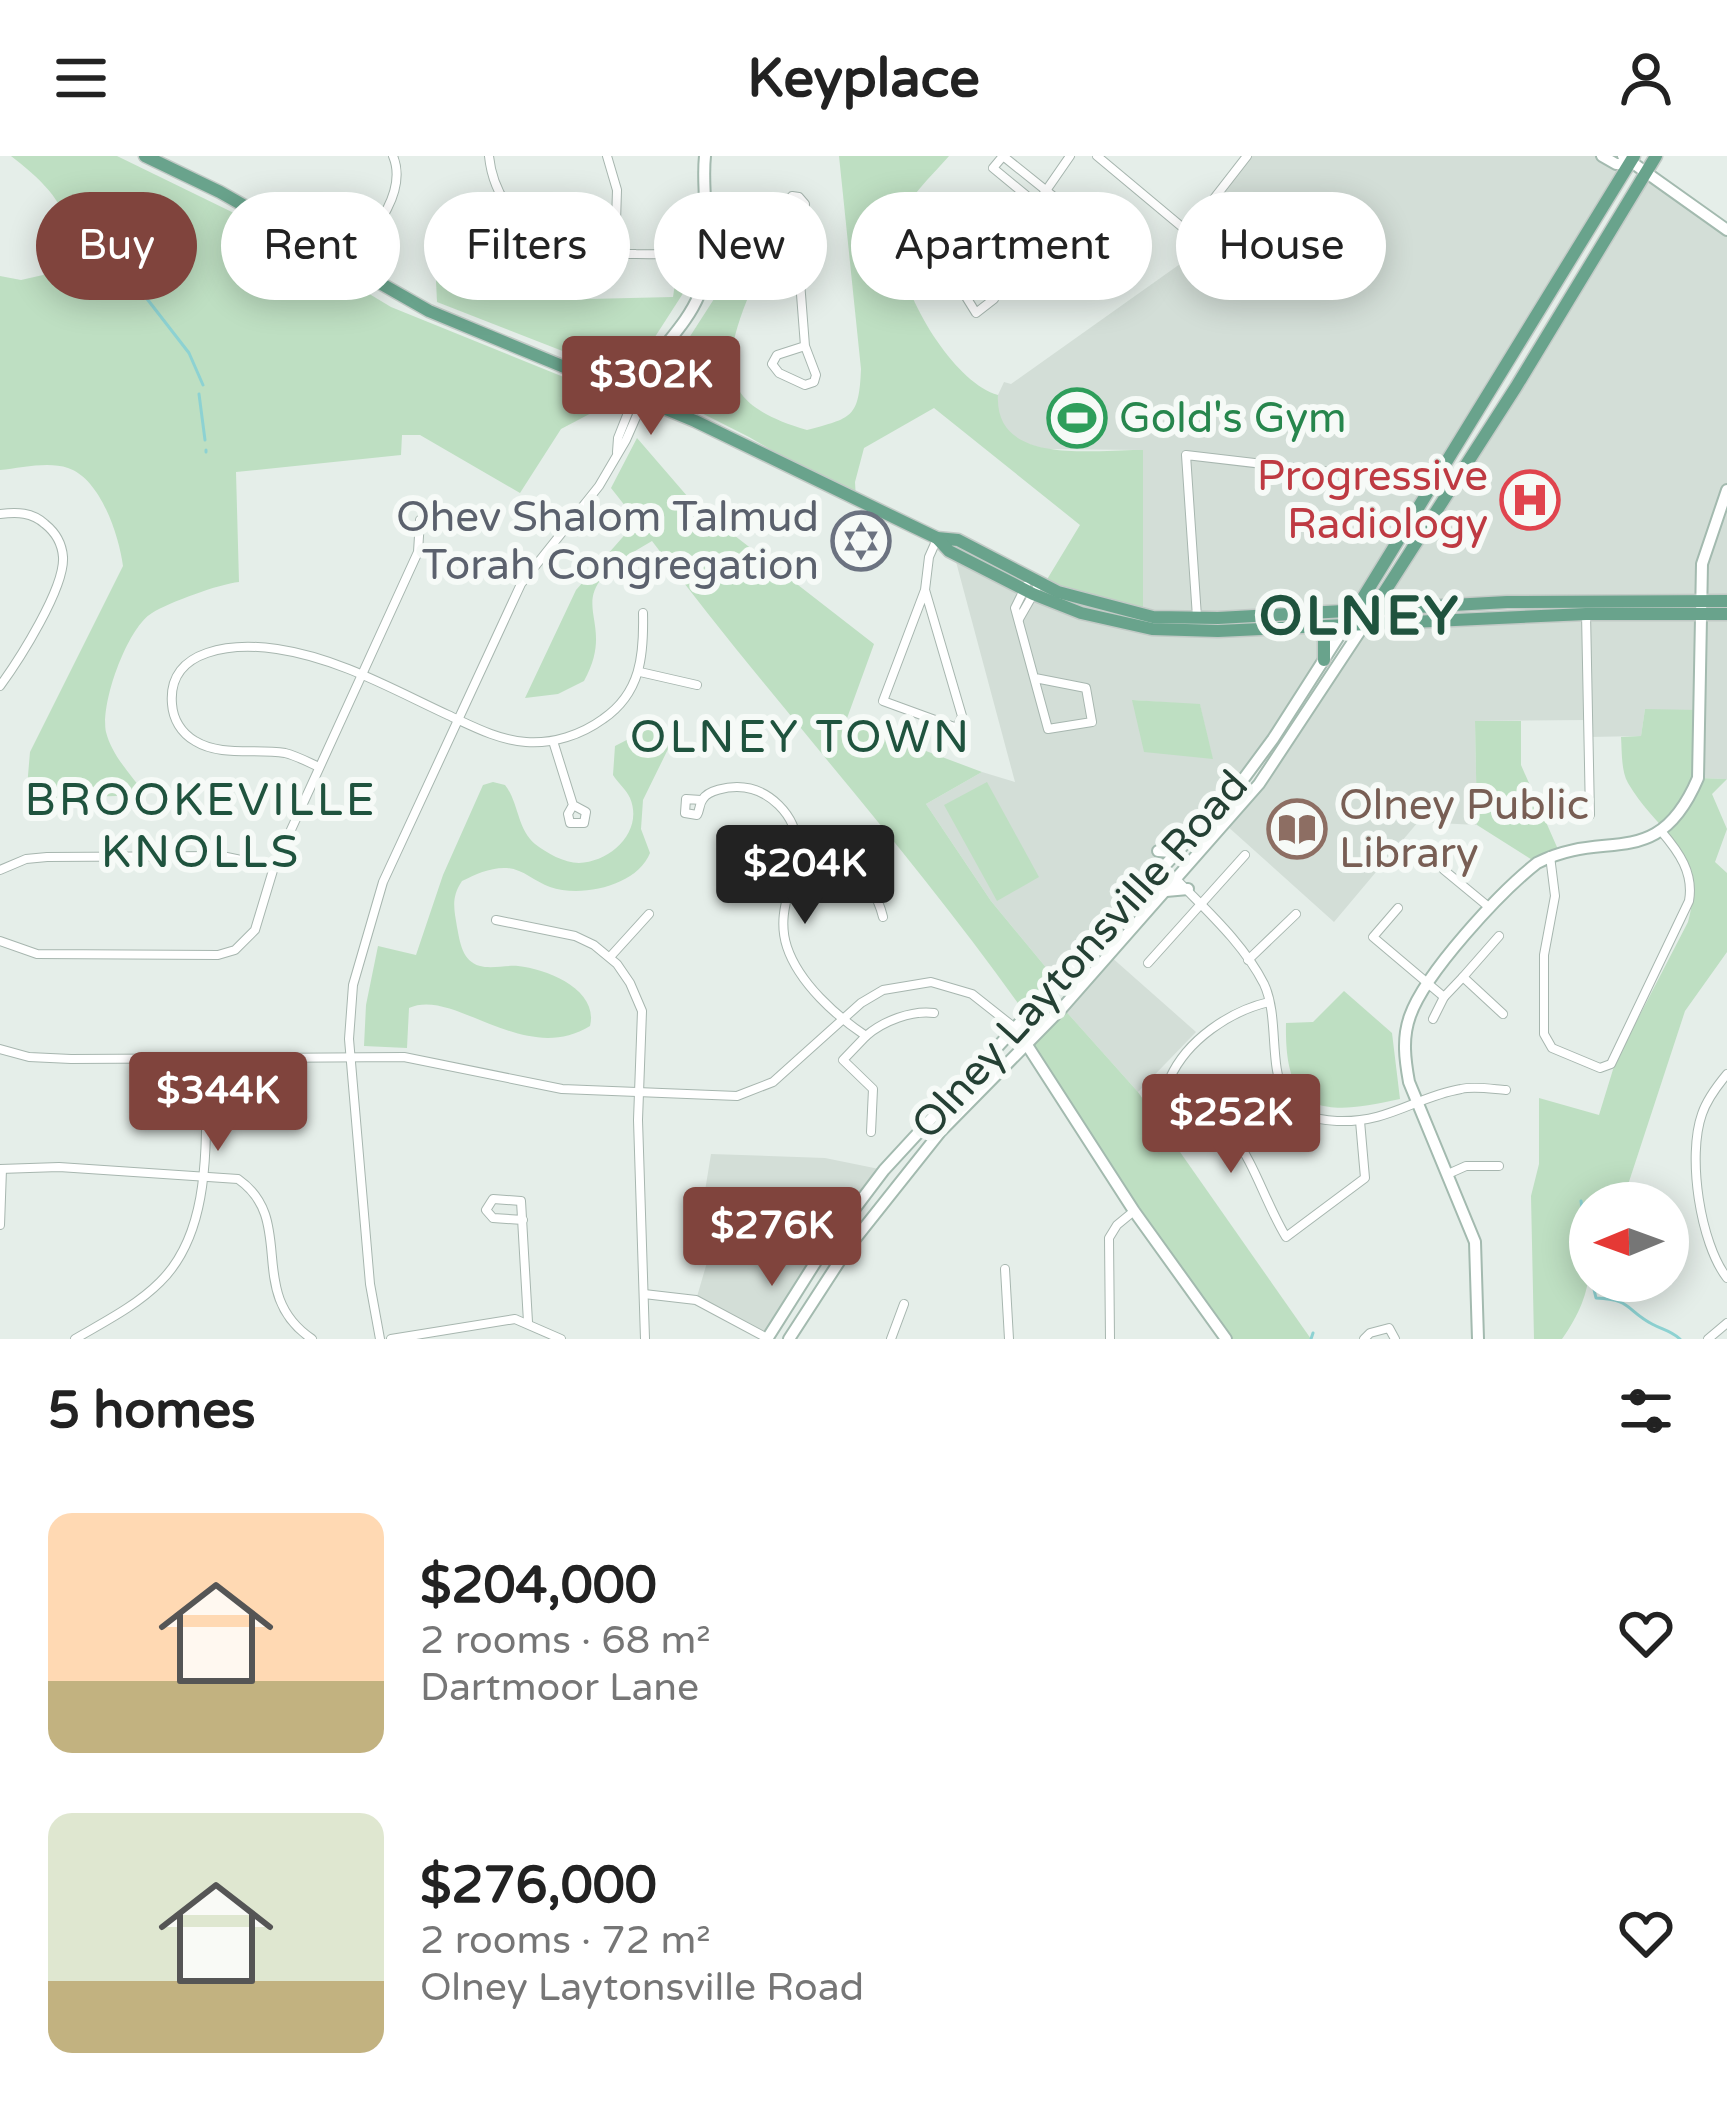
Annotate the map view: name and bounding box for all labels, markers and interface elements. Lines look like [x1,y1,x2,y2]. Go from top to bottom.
icon: menu [48,45,114,111]
icon: person [1613,45,1679,111]
text: Keyplace [747,46,980,111]
chip: Buy [36,192,197,300]
chip: Rent [221,192,400,300]
chip: Filters [424,192,630,300]
chip: New [654,192,827,300]
chip: Apartment [851,192,1152,300]
chip: House [1176,192,1386,300]
pin: $302K [567,336,735,438]
text: $302K [589,351,713,398]
sports icon: Gold's Gym [1046,387,1108,449]
place label: Gold's Gym [1119,393,1347,444]
place label: Progressive Radiology [1257,451,1488,550]
hospital icon: Progressive Radiology [1499,469,1561,531]
place label: Ohev Shalom Talmud Torah Congregation [396,492,819,591]
synagogue icon: Ohev Shalom Talmud Torah Congregation [830,510,892,572]
district label: OLNEY [1259,584,1461,649]
district label: OLNEY TOWN [630,711,972,765]
street label: Olney Laytonsville Road [901,760,1259,1150]
district label: BROOKEVILLE KNOLLS [25,774,377,880]
place label: Olney Public Library [1339,780,1589,879]
library icon: Olney Public Library [1266,798,1328,860]
pin: $204K [721,825,889,927]
text: $204K [743,840,867,887]
pin: $344K [134,1052,302,1154]
text: $344K [156,1067,280,1114]
pin: $252K [1147,1074,1315,1176]
text: $252K [1169,1089,1293,1136]
north arrow [1569,1182,1689,1302]
map controls [1569,1182,1689,1302]
pin: $276K [688,1187,856,1289]
text: $276K [710,1202,834,1249]
icon: filters [1613,1378,1679,1444]
text: 5 homes [48,1380,256,1442]
text: $204,000 [420,1555,657,1617]
icon: home [144,1561,288,1705]
icon: heart [1613,1600,1679,1666]
text: 2 rooms · 68 m² [420,1617,711,1664]
text: Dartmoor Lane [420,1664,699,1711]
text: $276,000 [420,1855,657,1917]
icon: home [144,1861,288,2005]
icon: heart [1613,1900,1679,1966]
text: 2 rooms · 72 m² [420,1917,711,1964]
text: Olney Laytonsville Road [420,1964,864,2011]

